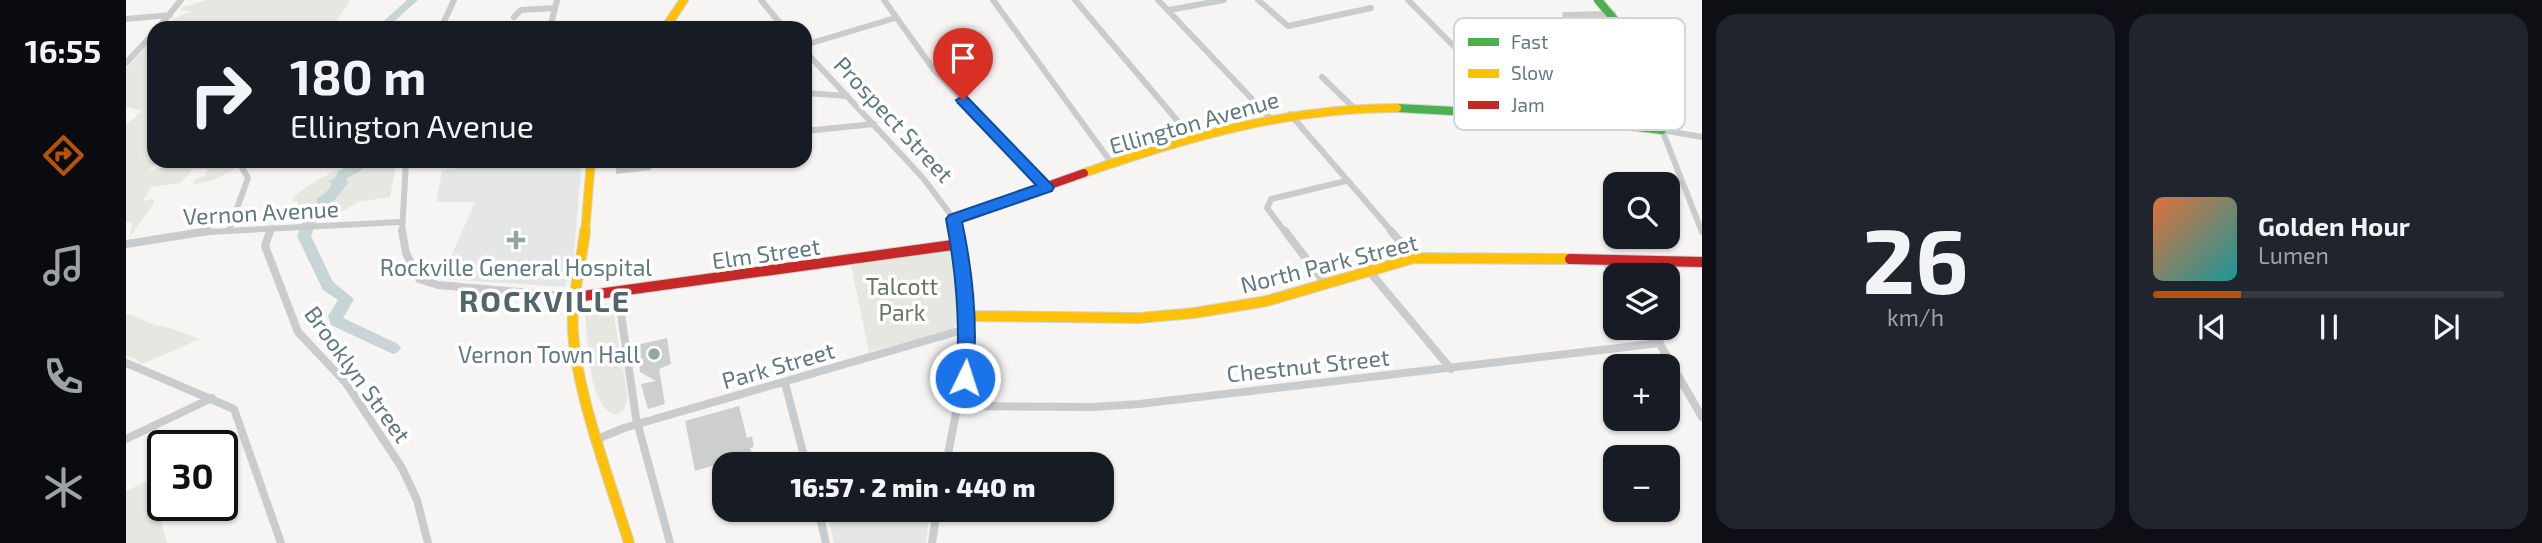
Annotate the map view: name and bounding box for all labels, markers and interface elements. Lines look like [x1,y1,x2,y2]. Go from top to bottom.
legend [1454,18,1685,130]
pin [933,28,993,100]
text: Fast [1511,30,1548,53]
text: 16:55 [25,31,101,69]
icon: arrive [944,39,982,77]
text: 180 m [290,46,426,105]
icon: right [175,49,266,140]
street label: Prospect Street [829,50,960,188]
text: Slow [1511,61,1554,84]
street label: Ellington Avenue [1106,84,1282,160]
text: Jam [1511,93,1545,116]
text: Ellington Avenue [290,106,534,144]
icon: directions [39,131,88,180]
map controls [1603,172,1680,522]
button: search [1603,172,1680,249]
street label: Vernon Avenue [182,194,340,230]
text: 26 [1862,203,1969,312]
text: Golden Hour [2258,210,2410,241]
street label: North Park Street [1238,227,1421,299]
marker: Rockville General Hospital [506,230,526,250]
street label: Elm Street [710,232,822,274]
icon: music [39,241,88,290]
text: Lumen [2258,241,2329,269]
place label: Rockville General Hospital [380,253,652,281]
button: layers [1603,263,1680,340]
park label: Talcott Park [866,272,938,326]
district label: ROCKVILLE [459,282,631,318]
street label: Brooklyn Street [299,300,417,448]
text: km/h [1887,303,1944,331]
icon: previous [2193,308,2231,346]
icon: pause [2310,308,2348,346]
icon: next [2427,308,2465,346]
street label: Park Street [718,336,838,394]
place label: Vernon Town Hall [458,340,640,368]
position arrow [928,341,1002,415]
street label: Chestnut Street [1225,343,1391,387]
marker: Vernon Town Hall [646,346,662,362]
icon: phone [39,352,88,401]
button: + [1603,354,1680,431]
speed limit sign: 30 [147,430,238,521]
button: − [1603,445,1680,522]
icon: climate [39,463,88,512]
text: 16:57 · 2 min · 440 m [791,471,1035,502]

